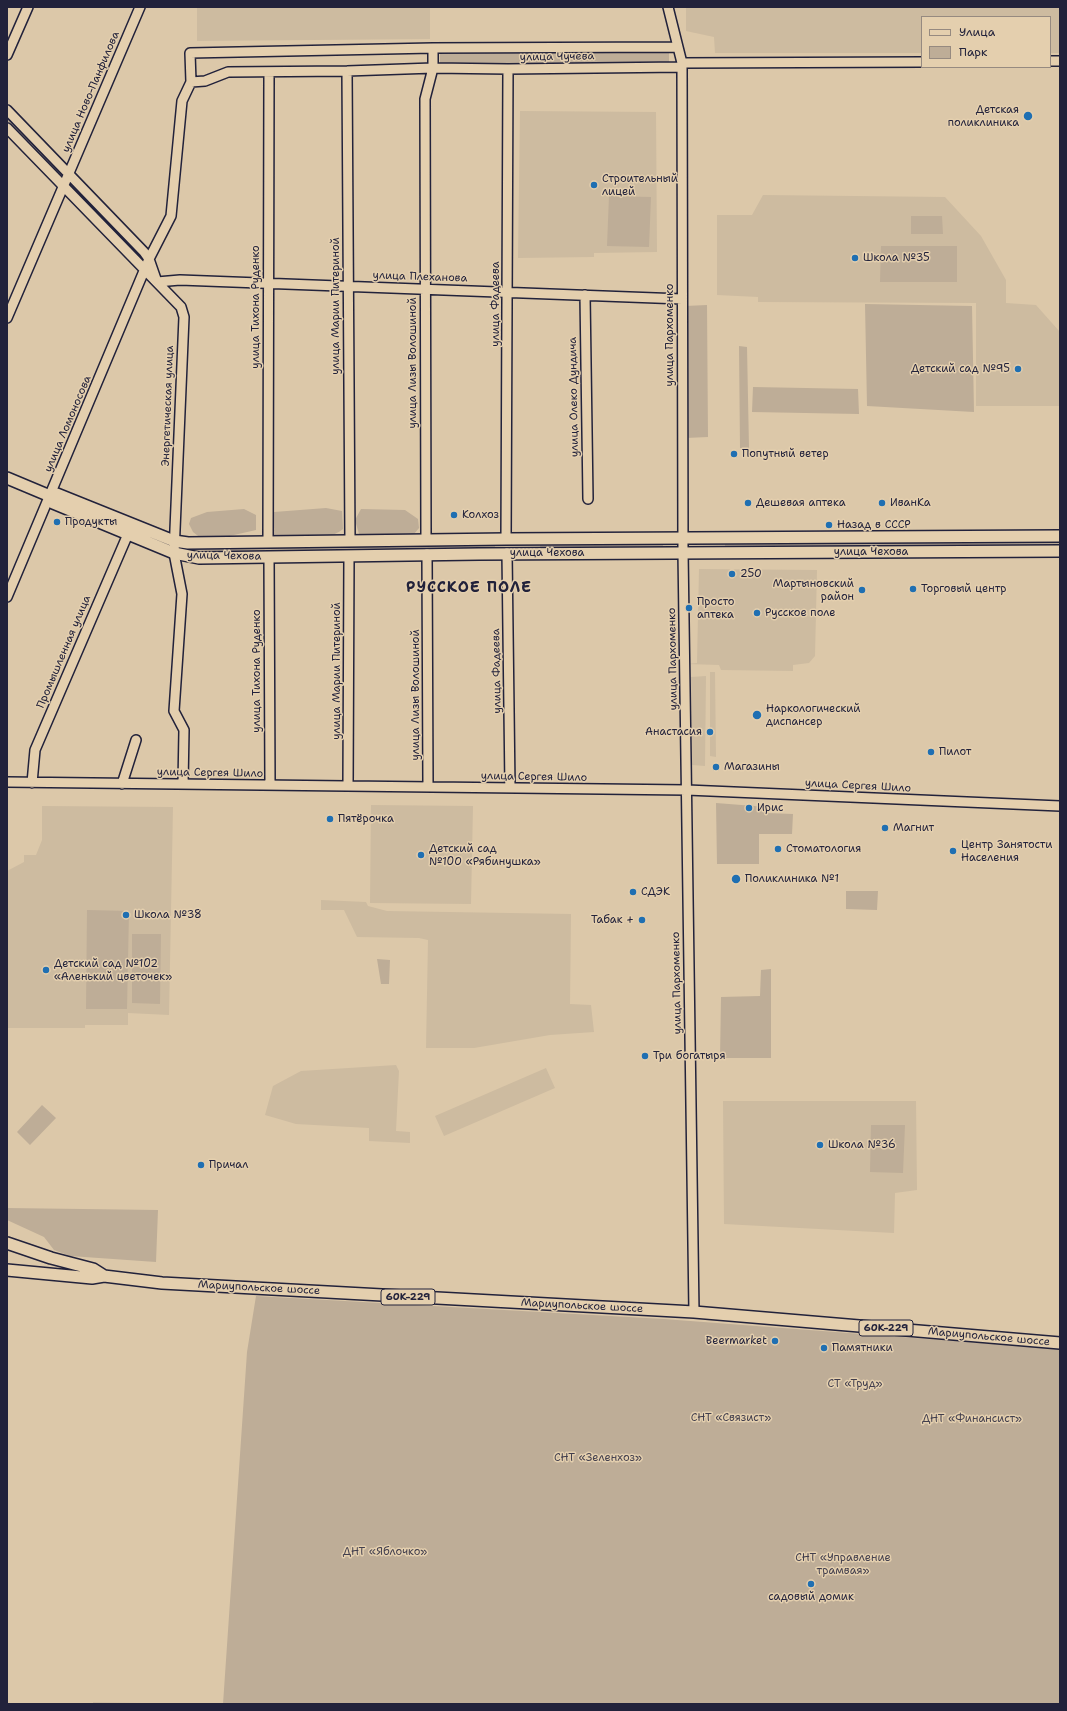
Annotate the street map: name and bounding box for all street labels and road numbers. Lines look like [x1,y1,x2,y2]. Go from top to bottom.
street label: улица Ново-Панфилова [60,30,122,154]
street label: улица Чучева [520,50,594,64]
street label: улица Марии Питериной [329,237,343,375]
street label: улица Тихона Руденко [249,245,263,369]
street label: улица Фадеева [489,261,503,347]
street label: улица Плеханова [372,269,468,285]
street label: улица Пархоменко [663,284,677,386]
street label: улица Лизы Волошиной [406,297,420,429]
street label: улица Олеко Дундича [566,337,582,457]
street label: Энергетическая улица [159,345,177,467]
street label: улица Ломоносова [42,374,94,474]
street label: улица Чехова [834,545,908,559]
street label: улица Чехова [510,546,584,560]
street label: улица Чехова [187,549,261,563]
street label: Промышленная улица [34,594,94,710]
street label: улица Марии Питериной [330,602,344,740]
street label: улица Пархоменко [666,607,680,711]
street label: улица Тихона Руденко [250,609,264,733]
street label: улица Фадеева [490,628,504,714]
street label: улица Лизы Волошиной [409,629,423,761]
street label: улица Сергея Шило [157,765,263,781]
street label: улица Сергея Шило [481,769,587,785]
street label: улица Сергея Шило [805,777,911,795]
street label: улица Пархоменко [670,931,684,1035]
street label: Мариупольское шоссе [198,1278,320,1298]
road number: 60К-229 [381,1289,435,1305]
street label: Мариупольское шоссе [521,1296,643,1316]
road number: 60К-229 [859,1320,913,1336]
street label: Мариупольское шоссе [927,1325,1051,1349]

